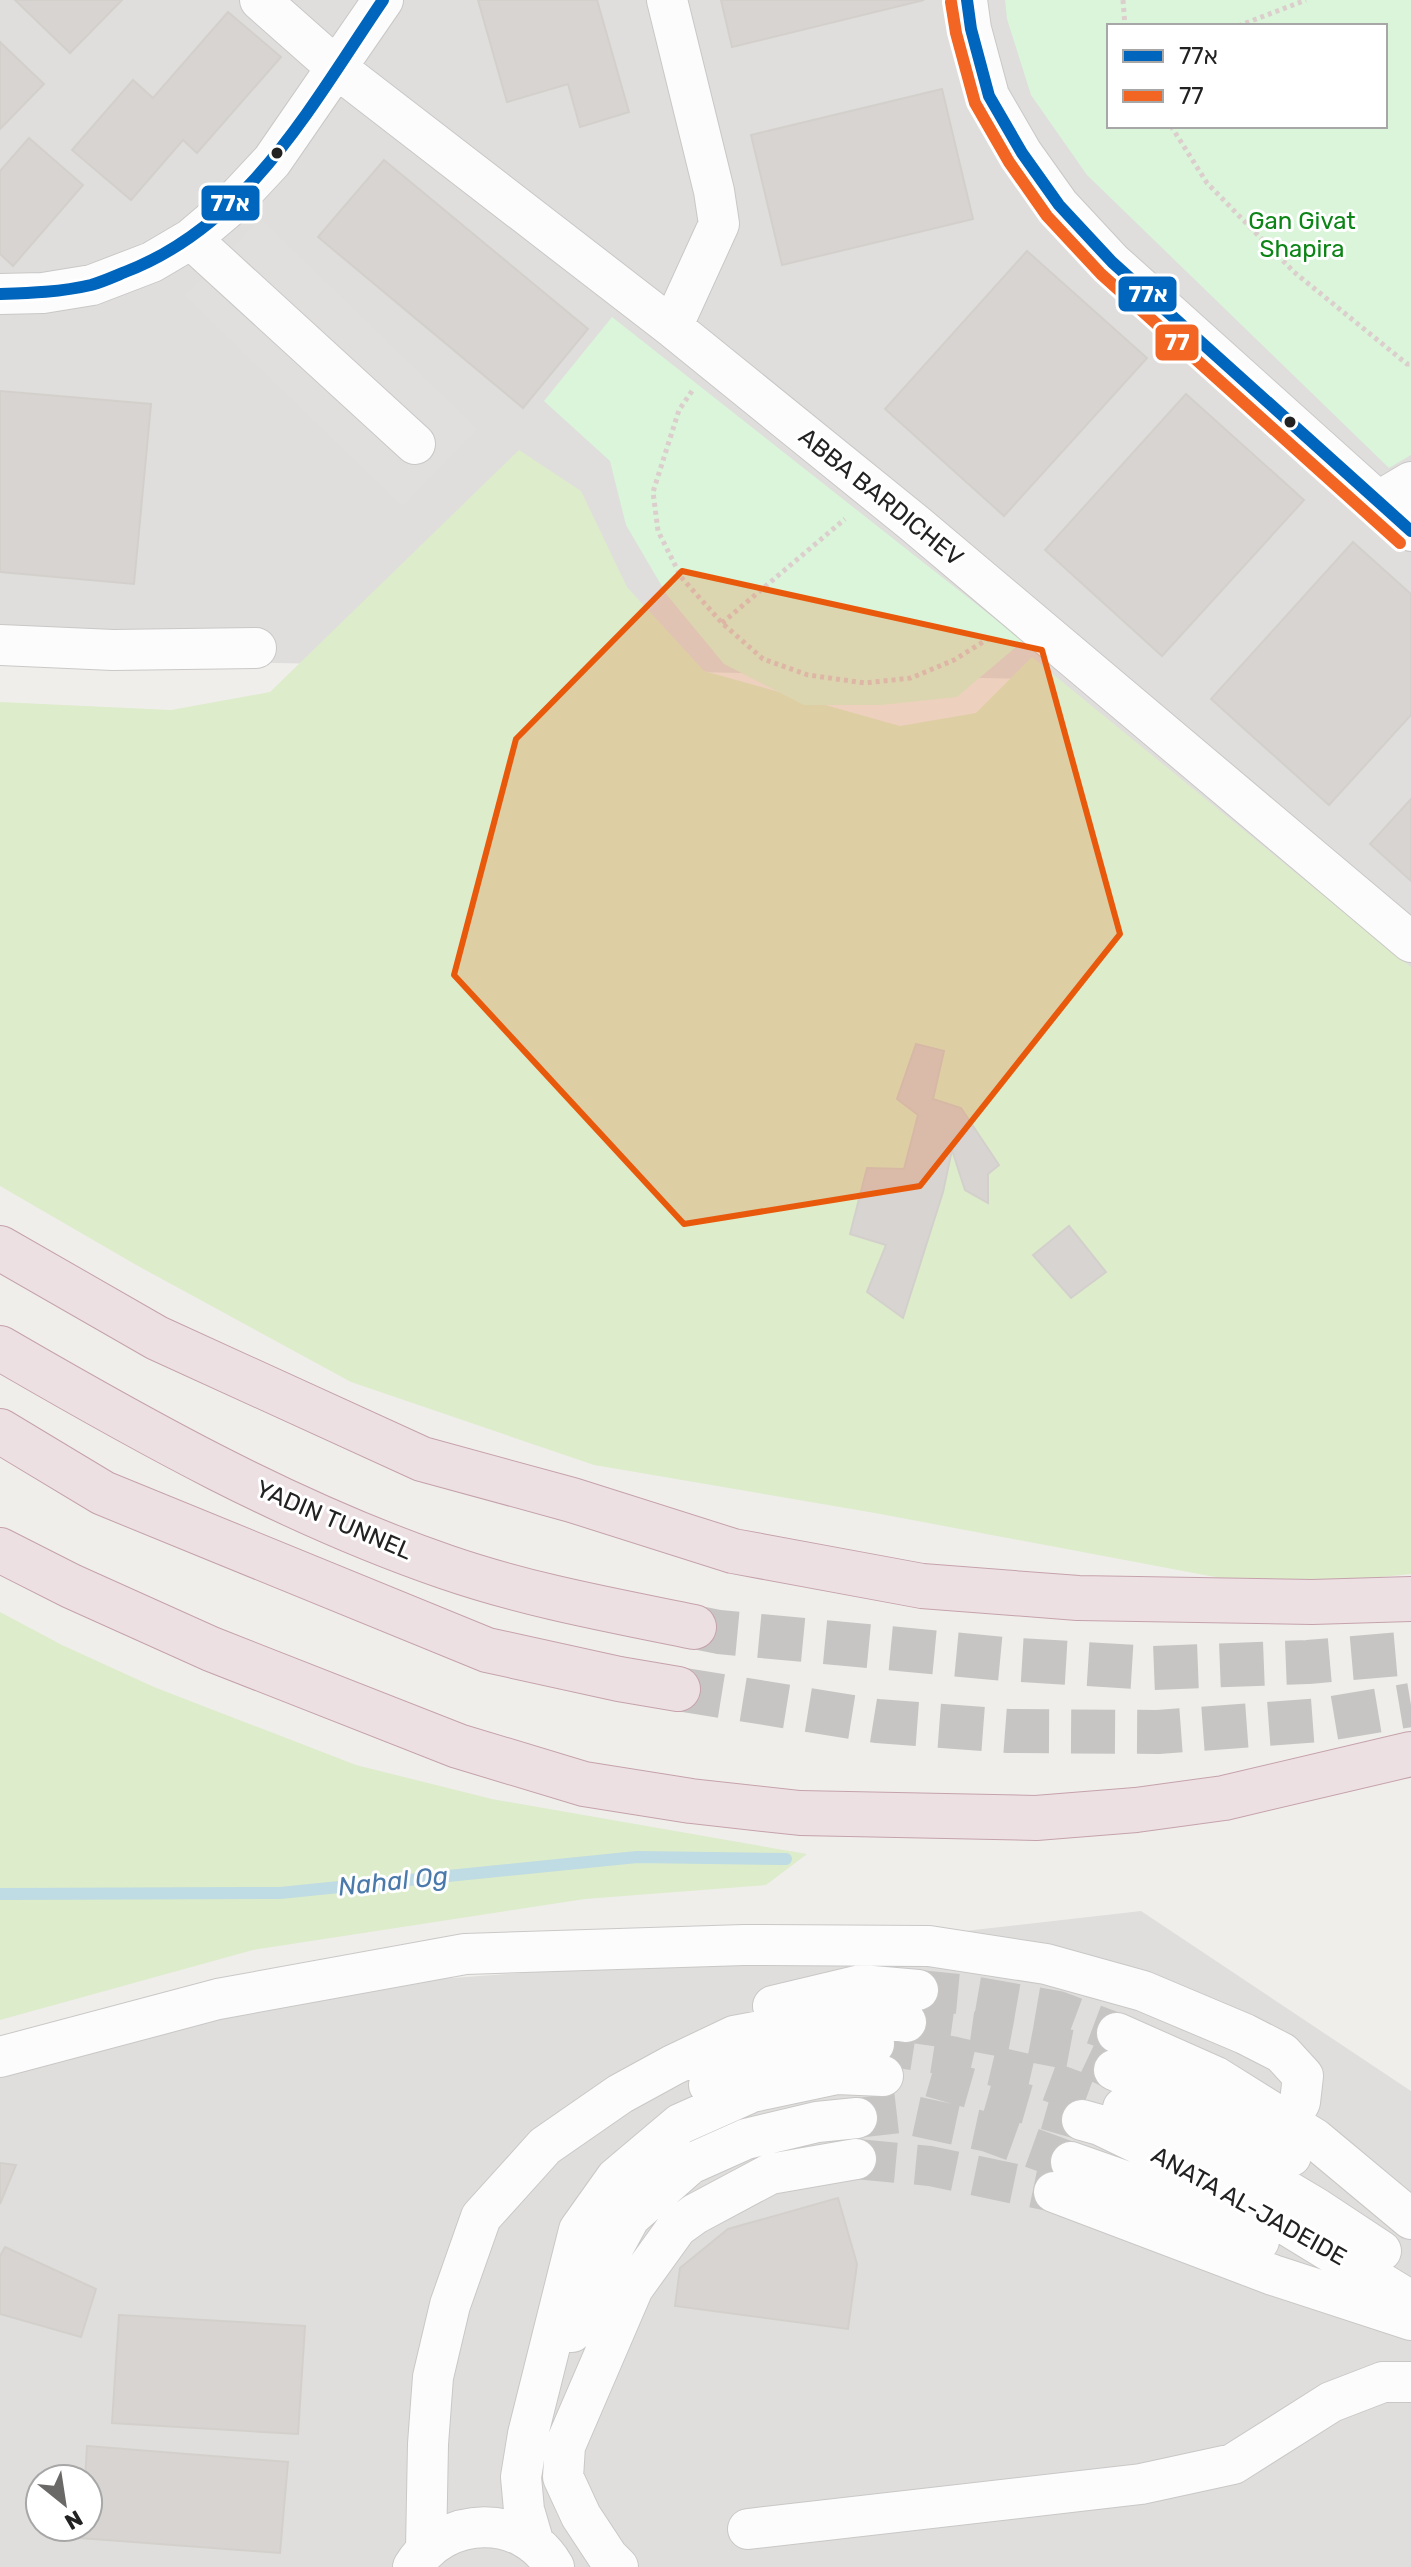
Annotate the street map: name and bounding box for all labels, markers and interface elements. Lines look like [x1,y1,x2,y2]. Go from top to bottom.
legend [1107,24,1387,128]
text: 77א [1179,42,1218,70]
text: 77 [1179,82,1204,110]
unlabelled marker [269,145,285,161]
line badge: 77א [200,184,261,222]
text: 77א [210,190,250,217]
park label: Gan Givat Shapira [1248,207,1356,263]
line badge: 77א [1117,275,1178,313]
text: 77א [1128,281,1168,308]
line badge: 77 [1154,323,1200,362]
text: 77 [1164,329,1190,356]
unlabelled marker [1282,414,1298,430]
street label: ABBA BARDICHEV [793,422,969,572]
street label: YADIN TUNNEL [252,1474,417,1566]
water label: Nahal Og [337,1860,450,1903]
street label: ANATA AL-JADEIDE [1146,2141,1352,2271]
north arrow [24,2463,104,2543]
text: N [60,2504,87,2536]

